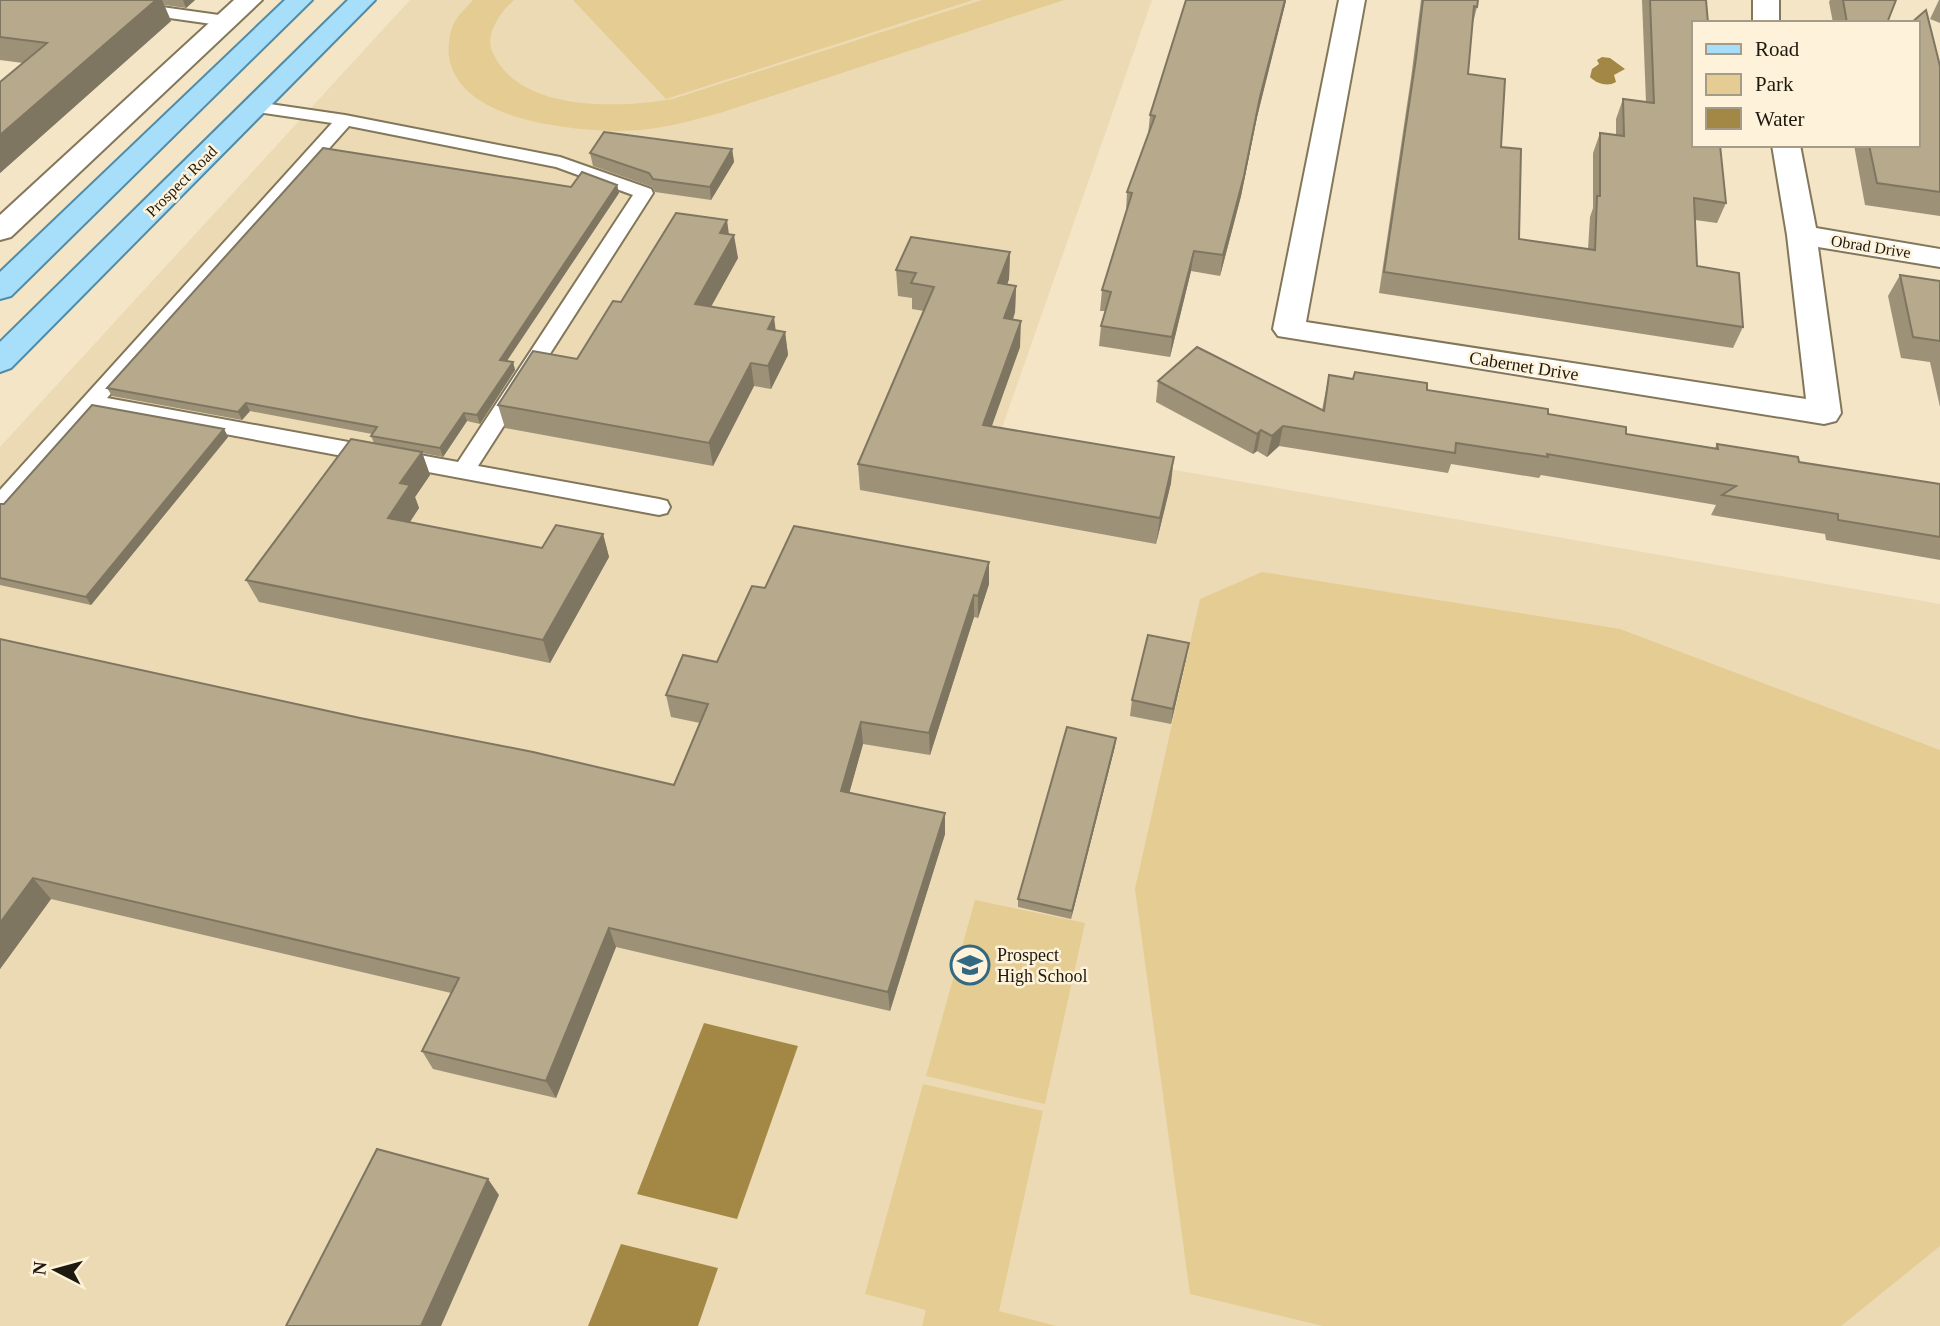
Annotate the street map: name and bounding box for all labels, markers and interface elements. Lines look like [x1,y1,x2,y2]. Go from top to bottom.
legend [1692,21,1919,147]
text: Road [1755,37,1800,61]
text: Park [1755,72,1794,96]
text: Water [1755,107,1805,131]
street label: Prospect Road [143,143,221,221]
street label: Obrad Drive [1830,232,1912,261]
street label: Cabernet Drive [1468,347,1580,385]
school or university icon: Prospect High School [949,944,991,986]
place label: Prospect High School [997,945,1088,986]
north arrow [21,1235,91,1305]
text: N [28,1260,51,1276]

